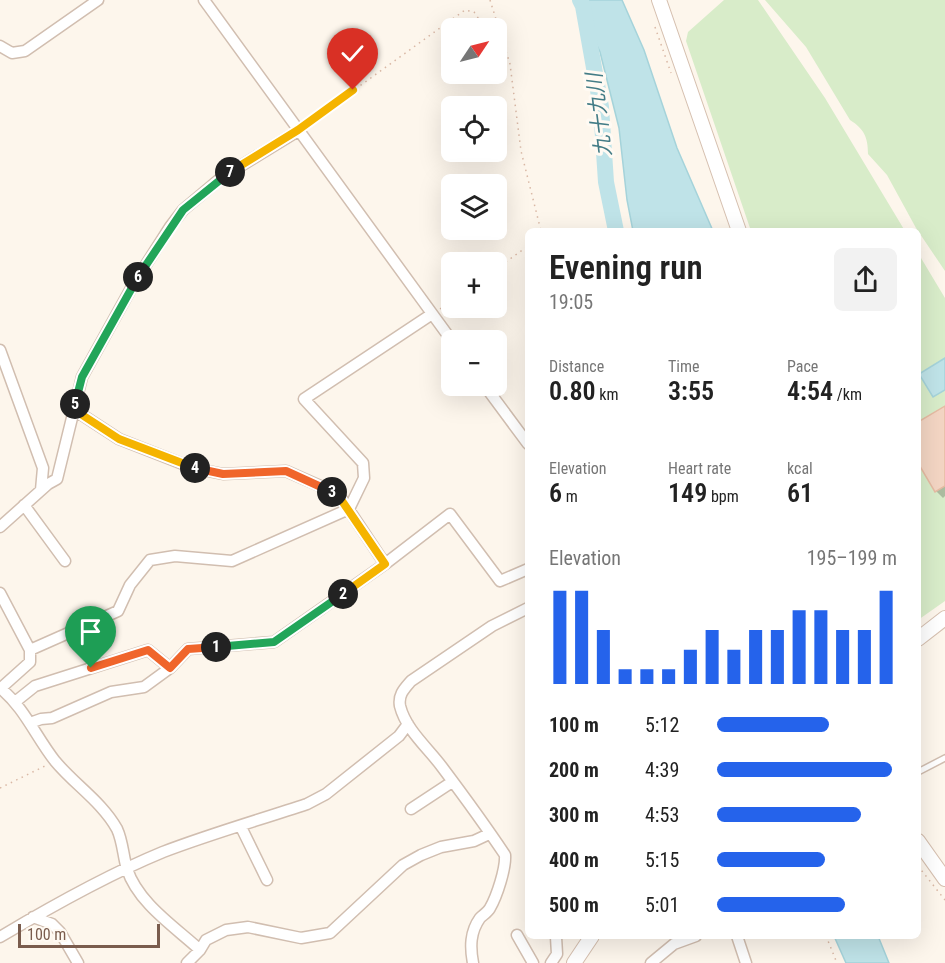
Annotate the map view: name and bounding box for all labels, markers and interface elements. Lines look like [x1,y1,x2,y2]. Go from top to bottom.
north arrow [441,18,507,84]
map controls [441,18,507,396]
pin [327,28,378,90]
icon: check [336,37,369,70]
water label: 九十九川 [582,70,616,158]
button: locate [441,96,507,162]
pin: 7 [215,157,245,187]
text: 7 [226,162,234,181]
button: layers [441,174,507,240]
text: Evening run [549,248,703,287]
button: share [834,248,897,311]
button: + [441,252,507,318]
pin: 6 [123,262,153,292]
text: 6 [134,267,142,286]
text: 19:05 [549,290,593,314]
button: − [441,330,507,396]
text: Distance [549,357,604,376]
text: Time [668,357,700,376]
text: Pace [787,357,818,376]
text: 0.80 [549,376,596,406]
text: 3:55 [668,376,714,406]
text: 4:54 [787,376,833,406]
text: km [596,385,619,404]
text: /km [833,385,862,404]
pin: 5 [60,389,90,419]
text: 5 [71,394,79,413]
pin: 4 [180,453,210,483]
text: 4 [191,458,199,477]
text: Elevation [549,459,607,478]
text: Heart rate [668,459,731,478]
text: kcal [787,459,813,478]
pin: 3 [317,477,347,507]
text: 6 [549,478,562,508]
text: 149 [668,478,707,508]
text: 61 [787,478,813,508]
text: 3 [328,482,336,501]
text: m [562,487,578,506]
text: bpm [707,487,739,506]
text: Elevation [549,546,621,570]
text: 195–199 m [807,546,897,570]
pin: 2 [328,579,358,609]
text: 2 [339,584,347,603]
pin [65,606,116,668]
icon: arrive [74,615,107,648]
pin: 1 [201,632,231,662]
text: 1 [212,637,220,656]
text: 100 m [549,713,599,737]
text: 5:12 [645,713,679,737]
text: 200 m [549,758,599,782]
text: 4:39 [645,758,679,782]
text: 300 m [549,803,599,827]
text: 4:53 [645,803,679,827]
text: 400 m [549,848,599,872]
text: 5:15 [645,848,679,872]
text: 500 m [549,893,599,917]
text: 5:01 [645,893,679,917]
scale bar [18,921,160,948]
text: 100 m [27,925,66,944]

